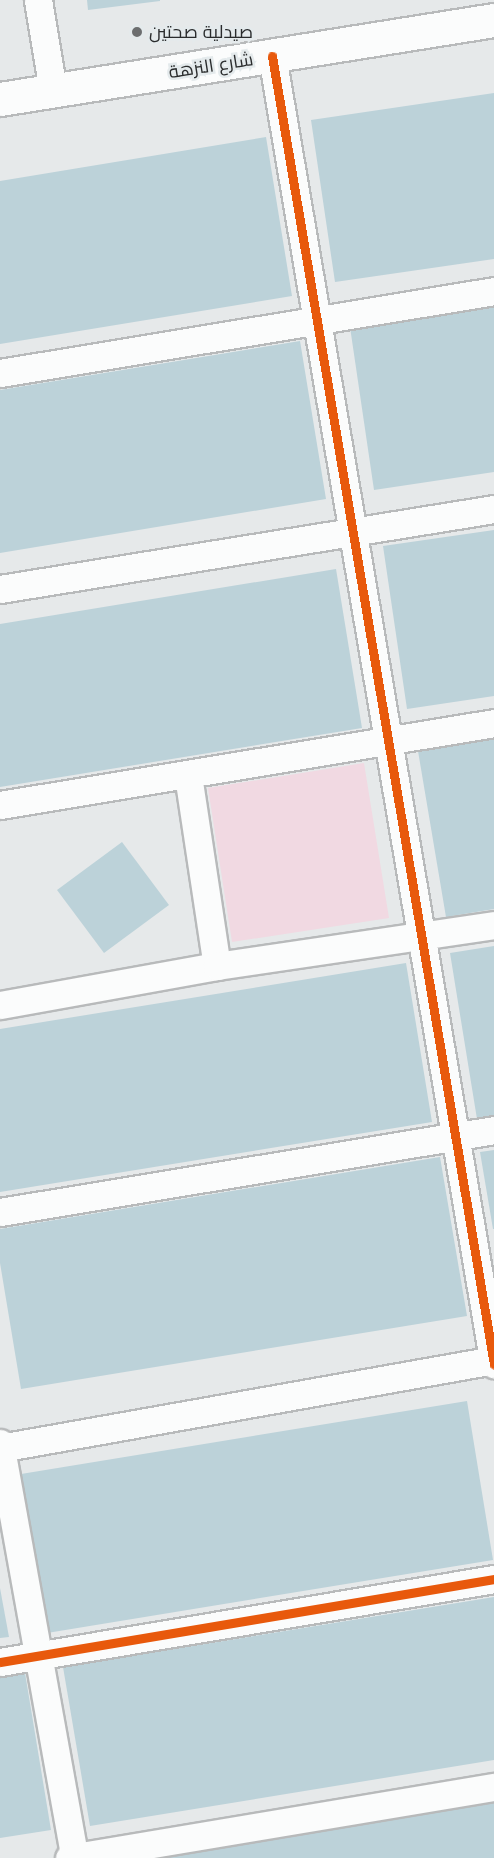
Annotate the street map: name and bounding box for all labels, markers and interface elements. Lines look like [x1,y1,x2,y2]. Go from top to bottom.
place label: صيدلية صحتين [149,21,253,43]
marker: صيدلية صحتين [130,25,144,39]
street label: شارع النزهة [167,49,255,83]

